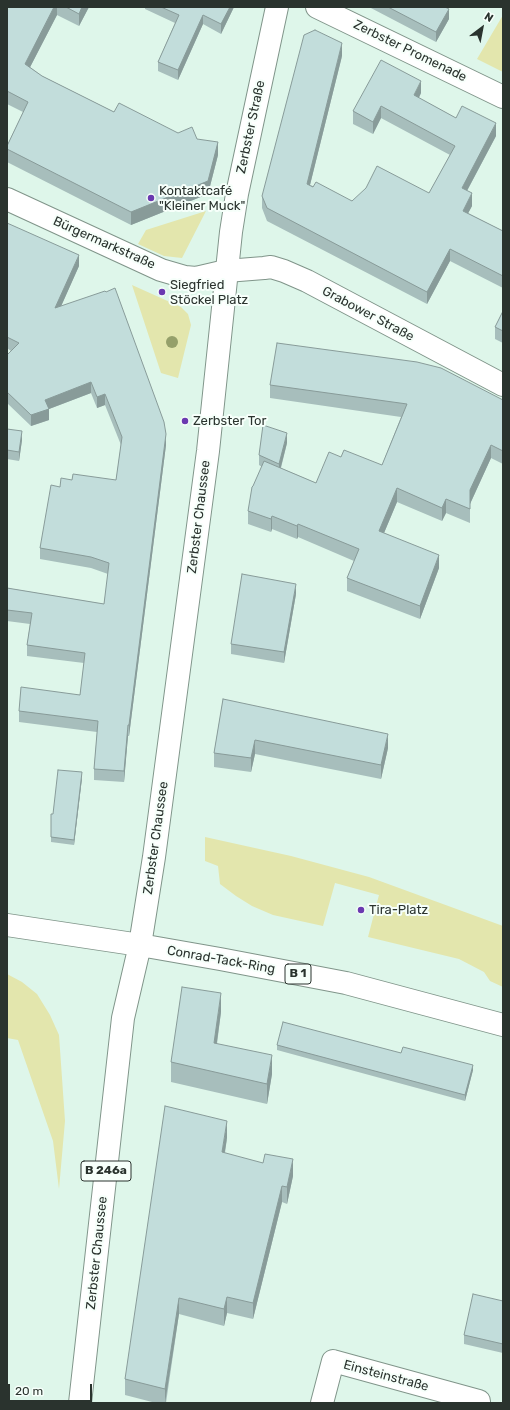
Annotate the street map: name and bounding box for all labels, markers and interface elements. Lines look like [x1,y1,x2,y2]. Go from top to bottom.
north arrow [462,8,502,48]
text: N [482,10,495,25]
street label: Zerbster Promenade [351,17,469,85]
street label: Zerbster Straße [234,79,268,175]
place label: Kontaktcafé "Kleiner Muck" [159,183,245,214]
marker: Kontaktcafé "Kleiner Muck" [146,193,156,203]
street label: Bürgermarkstraße [50,213,158,273]
place label: Siegfried Stöckel Platz [170,277,248,308]
street label: Grabower Straße [319,283,417,345]
marker: Siegfried Stöckel Platz [157,287,167,297]
place label: Zerbster Tor [193,413,266,429]
marker: Zerbster Tor [180,416,190,426]
street label: Zerbster Chaussee [184,459,214,575]
street label: Zerbster Chaussee [140,780,172,896]
place label: Tira-Platz [369,902,428,918]
marker: Tira-Platz [356,905,366,915]
street label: Conrad-Tack-Ring [166,943,276,977]
road number: B 1 [285,964,311,984]
road number: B 246a [81,1161,131,1181]
street label: Zerbster Chaussee [83,1195,111,1311]
street label: Einsteinstraße [342,1357,430,1395]
scale bar [10,1376,94,1402]
text: 20 m [15,1384,43,1398]

